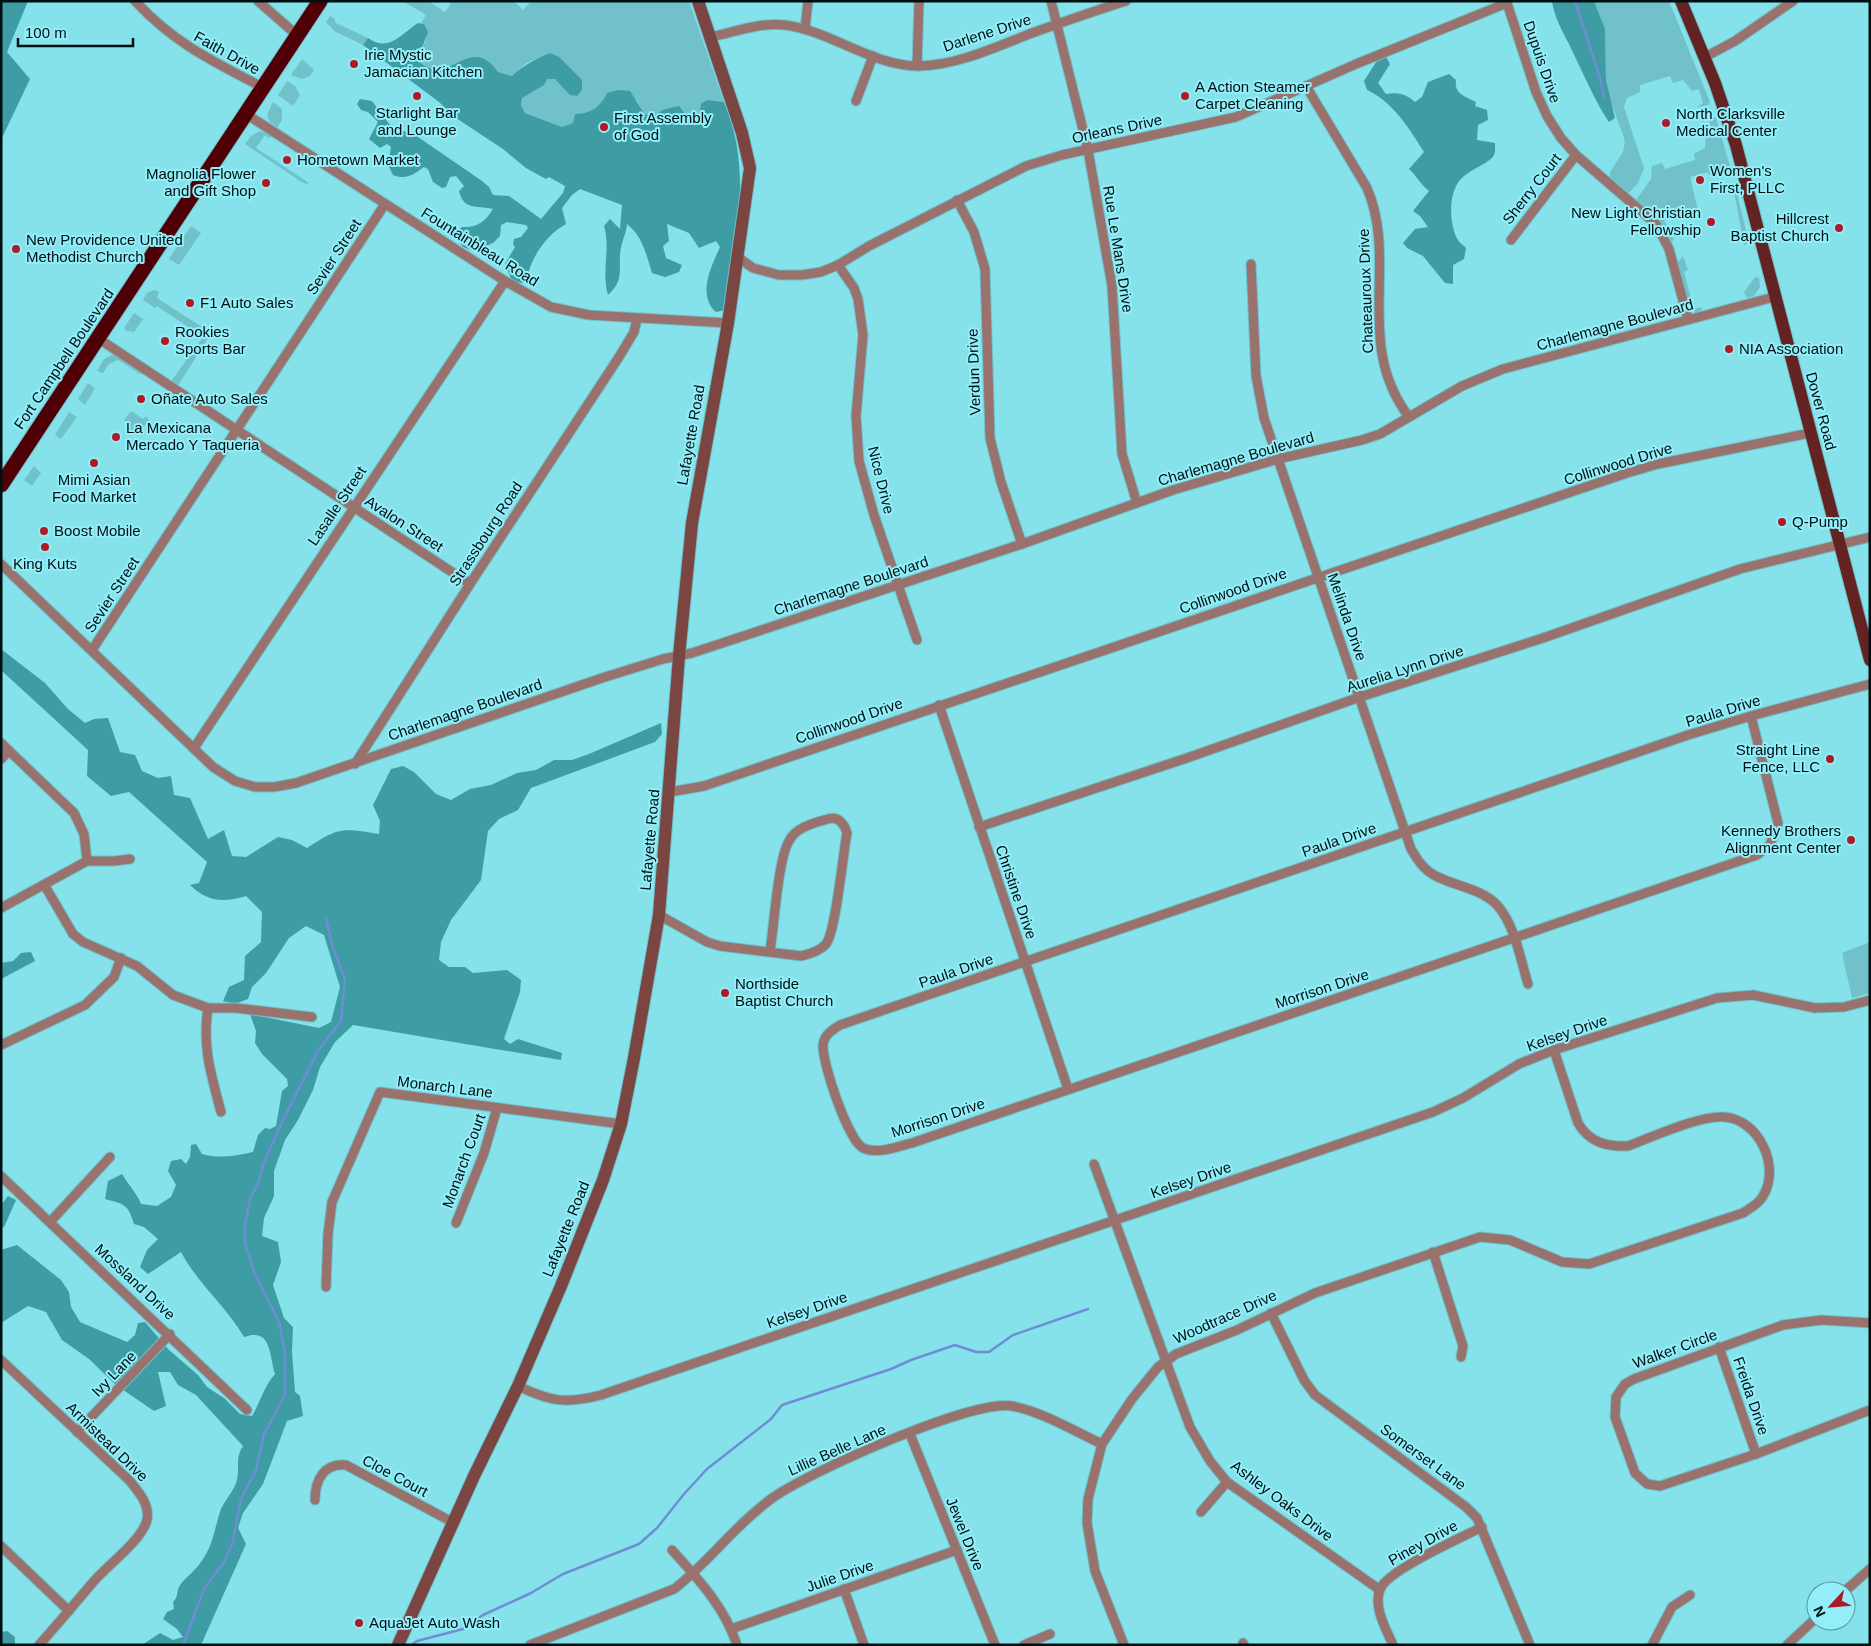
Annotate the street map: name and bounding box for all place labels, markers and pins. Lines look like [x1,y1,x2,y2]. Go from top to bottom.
place label: Irie Mystic Jamacian Kitchen [364,46,482,80]
marker: Irie Mystic Jamacian Kitchen [348,58,360,70]
place label: A Action Steamer Carpet Cleaning [1195,78,1310,112]
marker: Starlight Bar and Lounge [411,90,423,102]
marker: A Action Steamer Carpet Cleaning [1179,90,1191,102]
place label: Starlight Bar and Lounge [376,104,458,138]
place label: North Clarksville Medical Center [1676,105,1785,139]
place label: First Assembly of God [614,109,712,143]
marker: North Clarksville Medical Center [1660,117,1672,129]
marker: First Assembly of God [598,121,610,133]
place label: Hometown Market [297,151,420,168]
marker: Hometown Market [281,154,293,166]
place label: Women's First, PLLC [1710,162,1785,196]
place label: Magnolia Flower and Gift Shop [146,165,256,199]
marker: Women's First, PLLC [1694,174,1706,186]
marker: Magnolia Flower and Gift Shop [260,177,272,189]
place label: New Light Christian Fellowship [1571,204,1701,238]
place label: Hillcrest Baptist Church [1731,210,1830,244]
marker: New Light Christian Fellowship [1705,216,1717,228]
marker: Hillcrest Baptist Church [1833,222,1845,234]
place label: New Providence United Methodist Church [26,231,183,265]
marker: New Providence United Methodist Church [10,243,22,255]
place label: F1 Auto Sales [200,294,293,311]
marker: F1 Auto Sales [184,297,196,309]
place label: Rookies Sports Bar [175,323,246,357]
marker: Rookies Sports Bar [159,335,171,347]
place label: NIA Association [1739,340,1843,357]
marker: NIA Association [1723,343,1735,355]
place label: Oñate Auto Sales [151,390,268,407]
marker: Oñate Auto Sales [135,393,147,405]
place label: La Mexicana Mercado Y Taqueria [126,419,260,453]
marker: La Mexicana Mercado Y Taqueria [110,431,122,443]
marker: Mimi Asian Food Market [88,457,100,469]
place label: Mimi Asian Food Market [52,471,137,505]
place label: Q-Pump [1792,513,1848,530]
marker: Q-Pump [1776,516,1788,528]
place label: Boost Mobile [54,522,141,539]
marker: Boost Mobile [38,525,50,537]
marker: King Kuts [39,541,51,553]
place label: King Kuts [13,555,77,572]
place label: Straight Line Fence, LLC [1736,741,1820,775]
marker: Straight Line Fence, LLC [1824,753,1836,765]
place label: Kennedy Brothers Alignment Center [1721,822,1841,856]
marker: Kennedy Brothers Alignment Center [1845,834,1857,846]
place label: Northside Baptist Church [735,975,833,1009]
marker: Northside Baptist Church [719,987,731,999]
place label: AquaJet Auto Wash [369,1614,500,1631]
marker: AquaJet Auto Wash [353,1617,365,1629]

